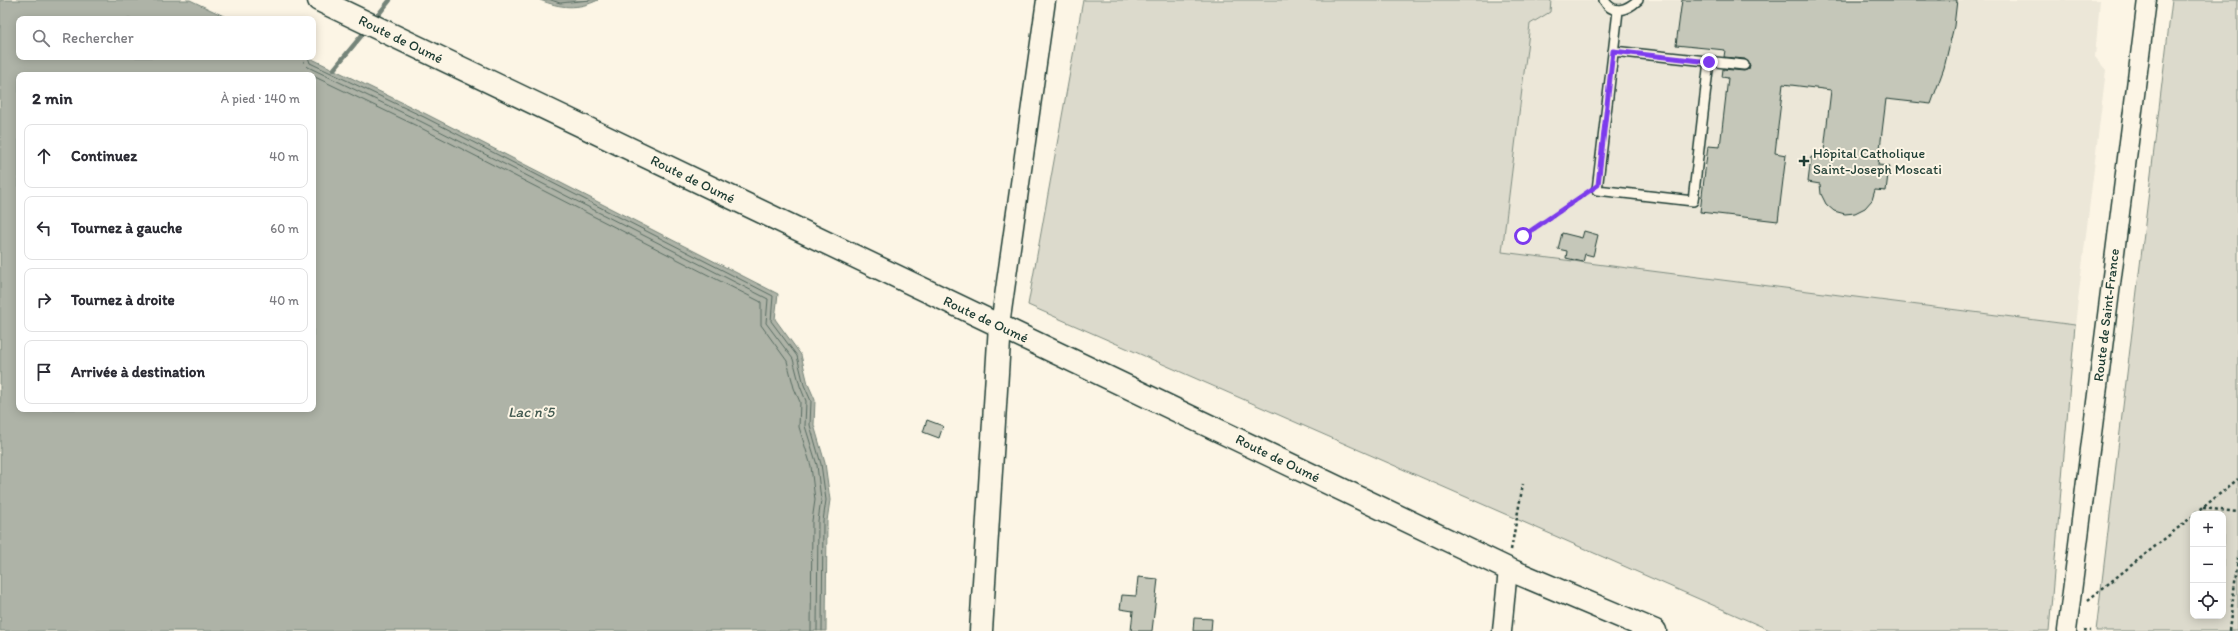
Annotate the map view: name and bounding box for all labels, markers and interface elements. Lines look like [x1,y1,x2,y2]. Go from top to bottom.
street label: Route de Oumé [356,12,446,67]
search box [16,16,316,60]
icon: search [30,27,52,49]
text: Rechercher [62,29,134,47]
route end [1700,53,1718,71]
text: 2 min [32,88,72,108]
text: À pied · 140 m [221,91,300,106]
icon: ahead [33,145,55,167]
place label: Hôpital Catholique Saint-Joseph Moscati [1813,145,1942,178]
text: Continuez [71,147,137,165]
text: 40 m [269,149,299,164]
street label: Route de Oumé [648,152,738,207]
marker: Hôpital Catholique Saint-Joseph Moscati [1798,155,1810,167]
icon: left [33,217,55,239]
text: Tournez à gauche [71,219,182,237]
text: 60 m [270,221,299,236]
route start [1514,227,1532,245]
street label: Route de Saint-France [2090,247,2123,382]
icon: right [33,289,55,311]
text: Tournez à droite [71,291,175,309]
street label: Route de Oumé [941,292,1031,347]
text: 40 m [269,293,299,308]
icon: arrive [33,361,55,383]
text: Arrivée à destination [71,363,205,381]
water label: Lac n°5 [508,403,555,421]
street label: Route de Oumé [1233,431,1323,486]
map controls [2190,511,2226,619]
button: + [2190,511,2226,547]
button: − [2190,547,2226,583]
button: locate [2190,583,2226,619]

